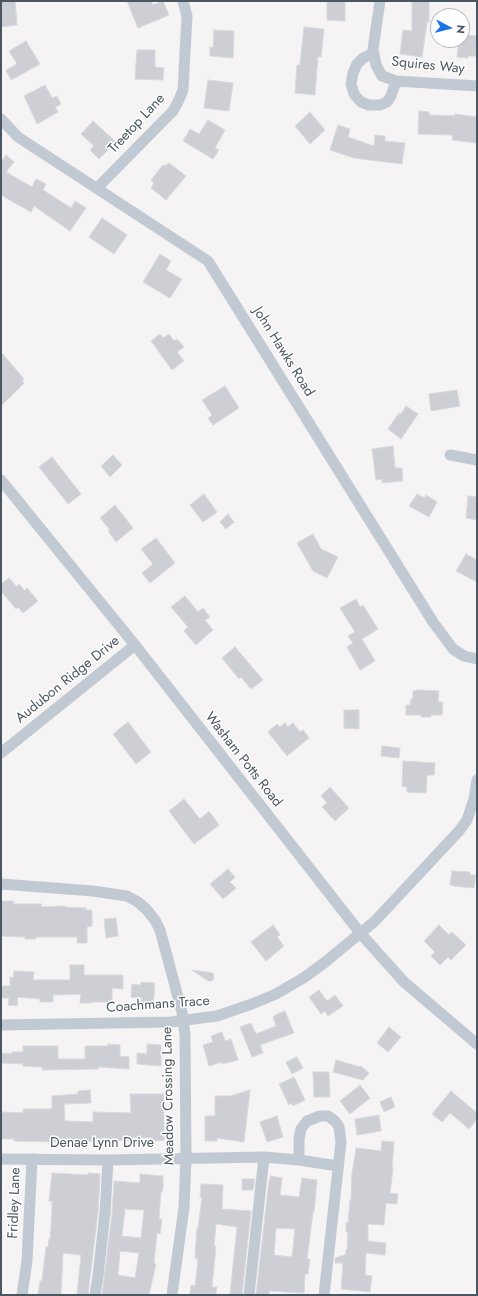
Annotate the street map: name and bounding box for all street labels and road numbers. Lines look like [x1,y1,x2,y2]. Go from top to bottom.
street label: Squires Way [391,54,465,78]
street label: Treetop Lane [105,91,169,157]
street label: John Hawks Road [249,304,317,400]
street label: Audubon Ridge Drive [13,633,123,727]
street label: Washam Potts Road [201,709,285,811]
street label: Coachmans Trace [106,993,210,1017]
street label: Meadow Crossing Lane [159,1027,179,1165]
street label: Denae Lynn Drive [50,1136,154,1152]
street label: Fridley Lane [5,1167,25,1239]

